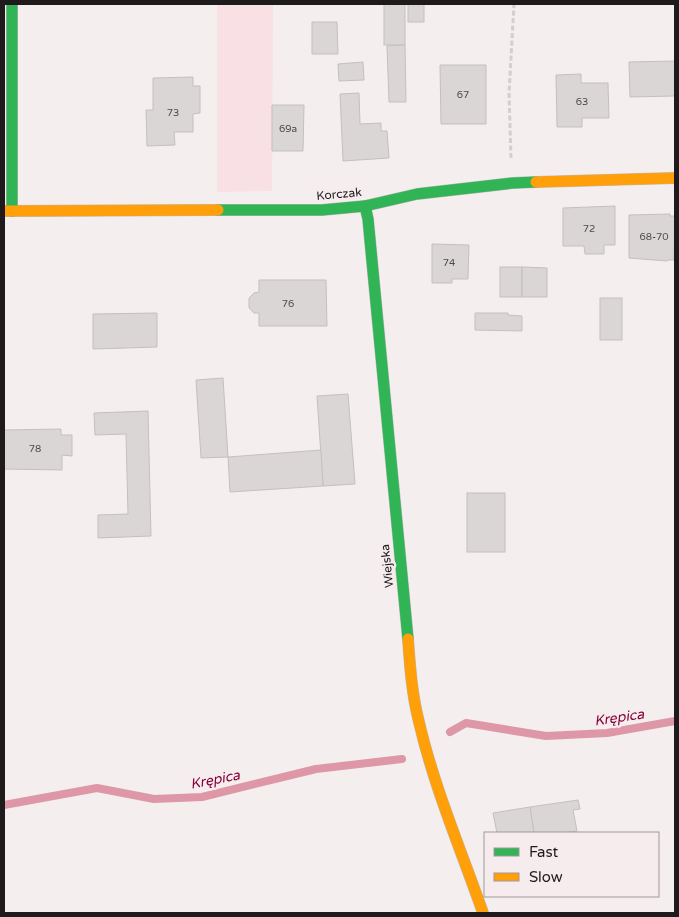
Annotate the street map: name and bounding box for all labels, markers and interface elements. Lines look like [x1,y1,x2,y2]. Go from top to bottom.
house number: 67 [457,89,469,101]
house number: 63 [576,96,588,108]
house number: 73 [167,107,179,119]
house number: 69a [279,123,297,135]
street label: Korczak [316,185,363,203]
house number: 72 [583,223,595,235]
house number: 68-70 [640,231,669,243]
house number: 74 [443,257,455,269]
house number: 76 [282,298,294,310]
house number: 78 [29,443,41,455]
street label: Wiejska [378,544,396,588]
water label: Krępica [593,705,646,729]
water label: Krępica [189,766,242,793]
legend [484,832,659,897]
text: Fast [529,843,559,861]
text: Slow [529,868,563,886]

